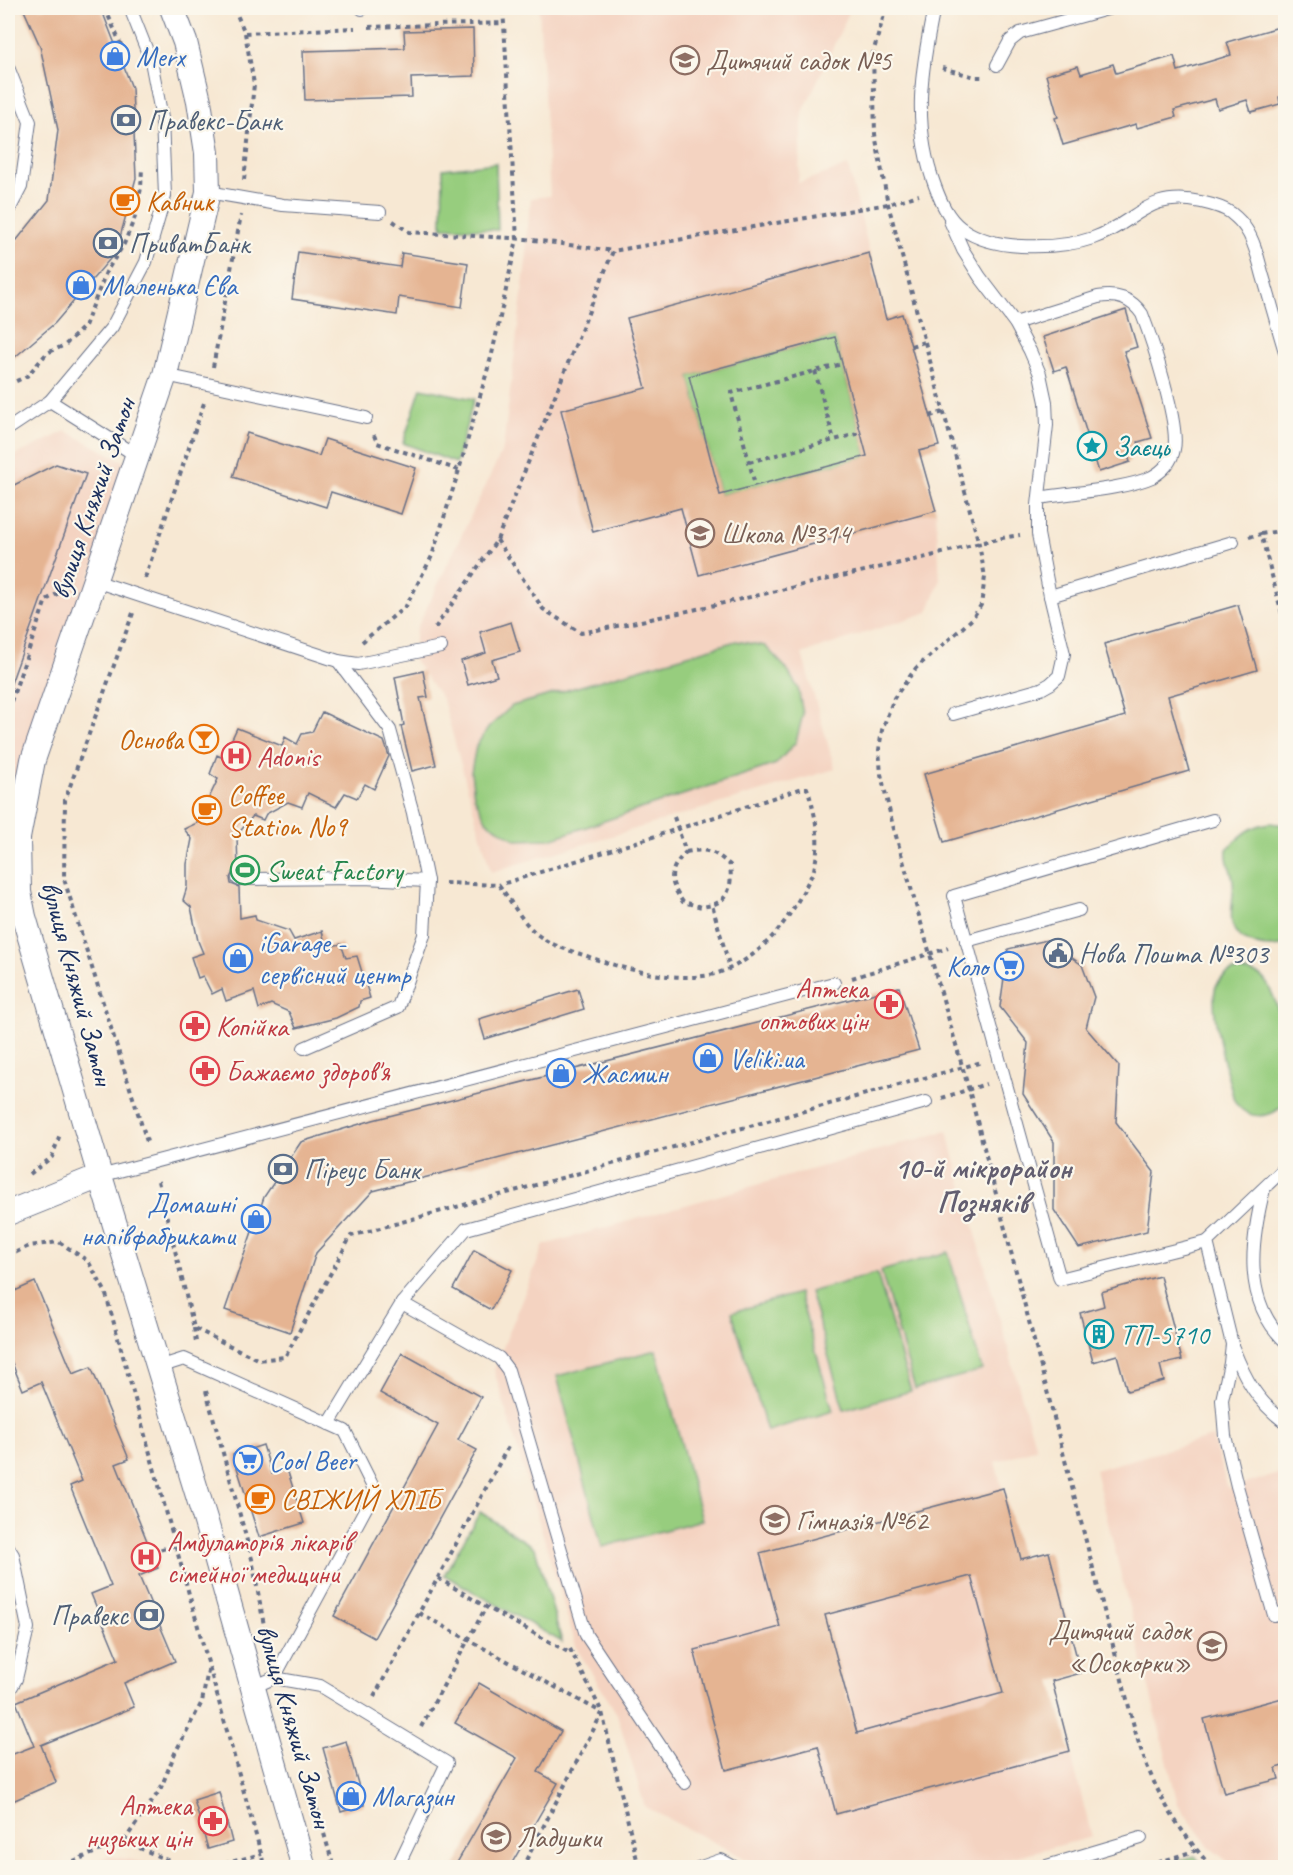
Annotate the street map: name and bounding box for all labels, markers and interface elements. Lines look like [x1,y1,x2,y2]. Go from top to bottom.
place label: Merx [136,39,187,74]
shop icon: Merx [99,40,131,72]
place label: Дитячий садок №5 [706,43,893,78]
school or university icon: Дитячий садок №5 [669,44,701,76]
place label: Правекс-Банк [147,103,284,138]
bank icon: Правекс-Банк [110,104,142,136]
place label: Кавник [146,184,215,219]
cafe icon: Кавник [109,185,141,217]
place label: ПриватБанк [129,226,252,261]
bank icon: ПриватБанк [92,227,124,259]
place label: Маленька Єва [102,268,239,303]
shop icon: Маленька Єва [65,269,97,301]
street label: вулиця Княжий Затон [42,392,144,603]
place label: Заєць [1113,429,1171,464]
place icon: Заєць [1076,430,1108,462]
place label: Школа №314 [721,516,853,551]
school or university icon: Школа №314 [684,517,716,549]
place label: Основа [118,722,185,757]
bar icon: Основа [188,723,220,755]
place label: Adonis [257,739,322,774]
hospital icon: Adonis [220,740,252,772]
place label: Coffee Station No9 [228,777,349,844]
cafe icon: Coffee Station No9 [191,794,223,826]
place label: Sweat Factory [266,853,405,888]
sports icon: Sweat Factory [229,854,261,886]
street label: вулиця Княжий Затон [33,877,122,1091]
place label: iGarage - сервісний центр [259,925,412,992]
place label: Нова Пошта №303 [1079,936,1271,971]
public building icon: Нова Пошта №303 [1042,937,1074,969]
shop icon: iGarage - сервісний центр [222,942,254,974]
place label: Коло [947,949,991,984]
supermarket icon: Коло [993,950,1025,982]
place label: Аптека оптових цін [758,971,870,1038]
pharmacy icon: Аптека оптових цін [873,988,905,1020]
place label: Копійка [216,1009,290,1044]
pharmacy icon: Копійка [179,1010,211,1042]
place label: Veliki.ua [729,1041,806,1076]
shop icon: Veliki.ua [692,1042,724,1074]
place label: Бажаємо здоров'я [226,1054,390,1089]
pharmacy icon: Бажаємо здоров'я [189,1055,221,1087]
place label: Жасмин [582,1056,670,1091]
shop icon: Жасмин [545,1057,577,1089]
district label: 10-й мікрорайон Позняків [894,1149,1073,1222]
place label: Піреус Банк [304,1152,422,1187]
bank icon: Піреус Банк [267,1153,299,1185]
place label: Домашні напівфабрикати [81,1186,239,1253]
shop icon: Домашні напівфабрикати [240,1203,272,1235]
place label: ТП-5710 [1120,1317,1212,1352]
building icon: ТП-5710 [1083,1318,1115,1350]
place label: Cool Beer [269,1443,358,1478]
supermarket icon: Cool Beer [232,1444,264,1476]
place label: СВІЖИЙ ХЛІБ [281,1482,445,1517]
cafe icon: СВІЖИЙ ХЛІБ [244,1483,276,1515]
place label: Гімназія №62 [796,1503,930,1538]
school or university icon: Гімназія №62 [759,1504,791,1536]
place label: Амбулаторія лікарів сімейної медицини [167,1524,358,1591]
hospital icon: Амбулаторія лікарів сімейної медицини [130,1541,162,1573]
place label: Правекс [51,1598,130,1633]
bank icon: Правекс [133,1599,165,1631]
place label: Дитячий садок «Осокорки» [1048,1613,1193,1680]
street label: вулиця Княжий Затон [249,1620,341,1833]
school or university icon: Дитячий садок «Осокорки» [1196,1630,1228,1662]
place label: Магазин [372,1779,456,1814]
shop icon: Магазин [335,1780,367,1812]
place label: Аптека низьких цін [86,1788,194,1855]
pharmacy icon: Аптека низьких цін [197,1805,229,1837]
place label: Ладушки [517,1820,604,1855]
school or university icon: Ладушки [480,1821,512,1853]

